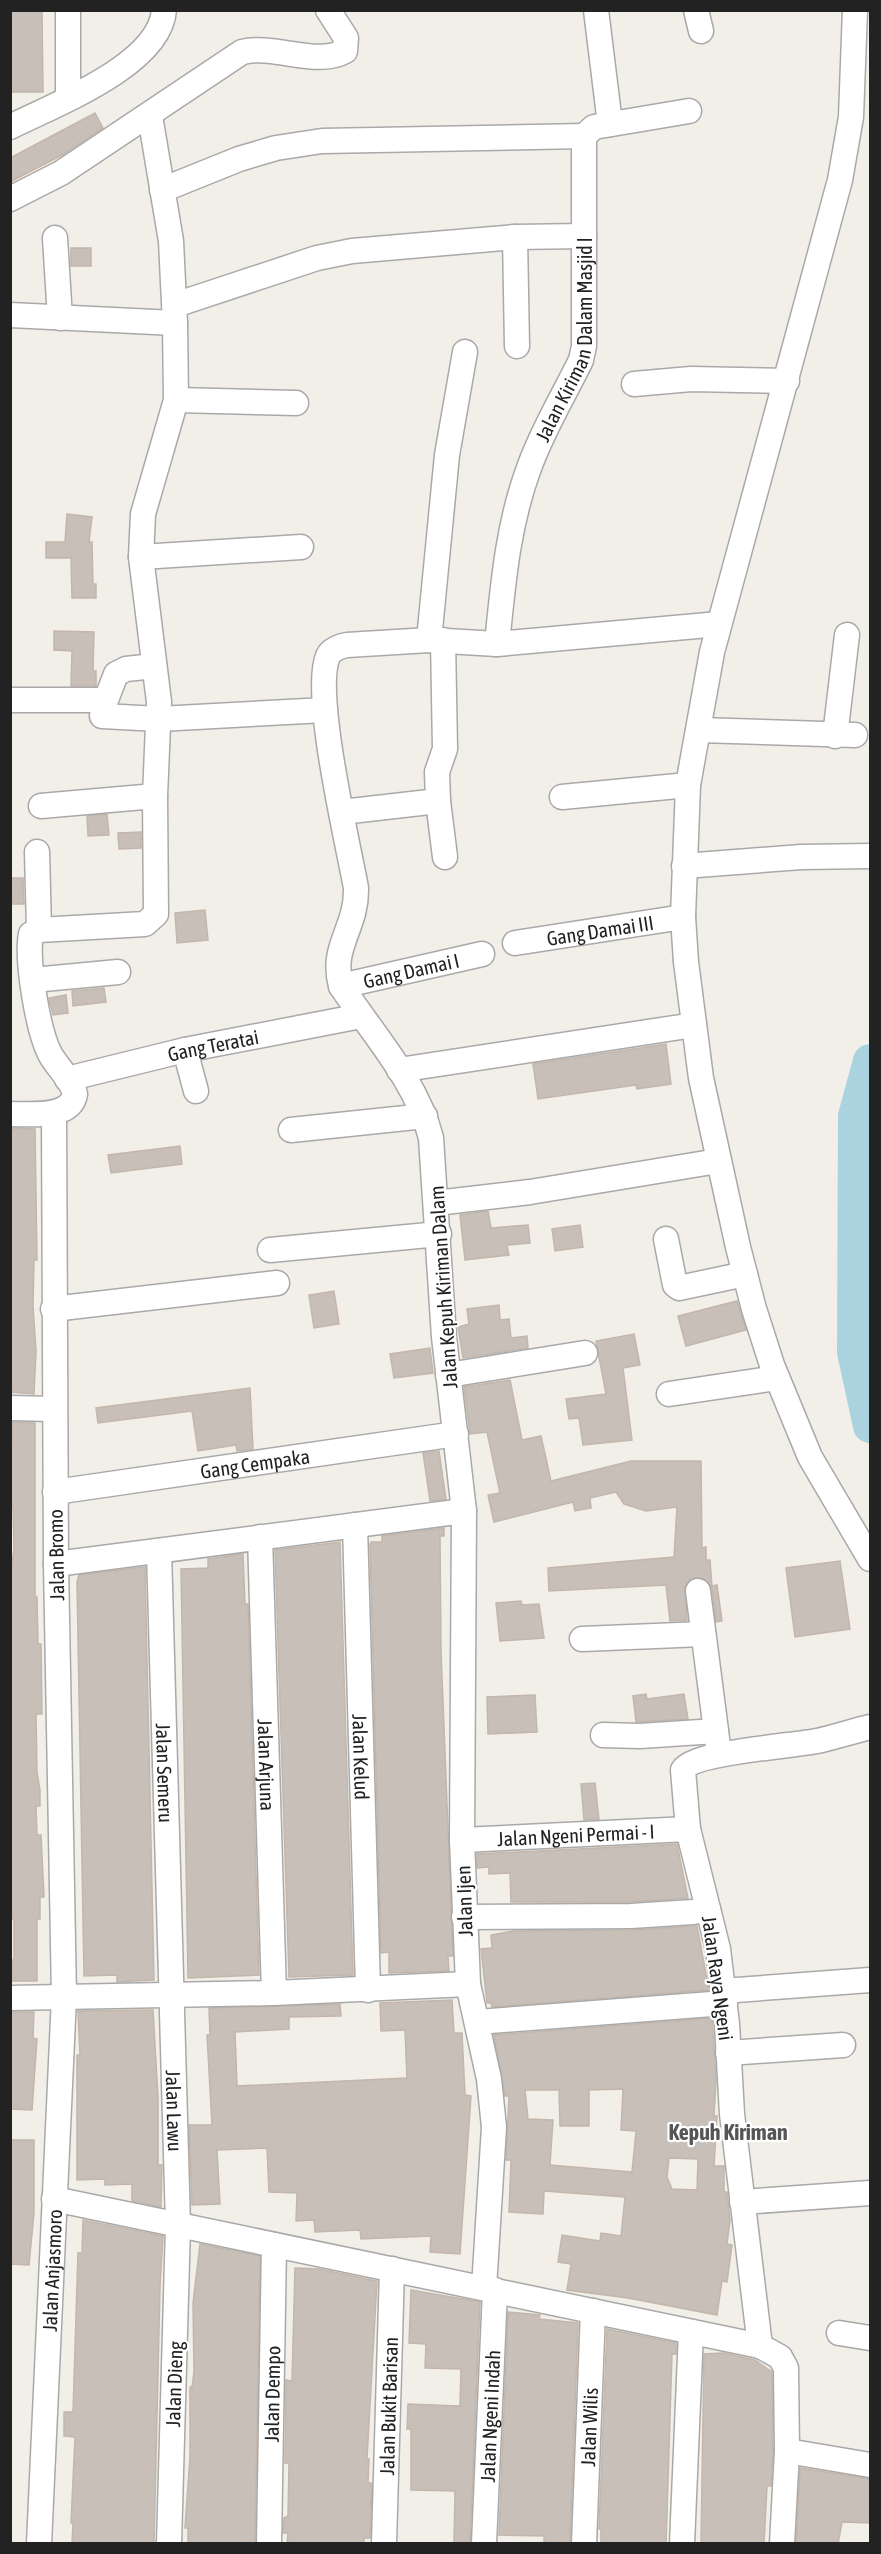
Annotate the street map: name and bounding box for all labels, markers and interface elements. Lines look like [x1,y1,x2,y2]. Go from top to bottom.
street label: Jalan Kiriman Dalam Masjid I [530,237,596,445]
street label: Gang Damai III [545,910,655,949]
street label: Gang Damai I [361,948,461,992]
street label: Gang Teratai [165,1025,260,1065]
street label: Jalan Kepuh Kiriman Dalam [424,1185,462,1389]
street label: Gang Cempaka [199,1444,311,1482]
street label: Jalan Bromo [44,1509,68,1601]
street label: Jalan Kelud [349,1714,374,1800]
street label: Jalan Arjuna [254,1719,280,1811]
street label: Jalan Semeru [152,1723,178,1823]
street label: Jalan Ngeni Permai - I [497,1819,655,1850]
street label: Jalan Ijen [451,1865,477,1937]
street label: Jalan Raya Ngeni [698,1914,738,2042]
street label: Jalan Lawu [162,2070,187,2152]
district label: Kepuh Kiriman [668,2119,788,2145]
street label: Jalan Anjasmoro [37,2209,66,2332]
street label: Jalan Bukit Barisan [375,2336,402,2476]
street label: Jalan Dieng [161,2340,187,2427]
street label: Jalan Dempo [259,2346,284,2442]
street label: Jalan Ngeni Indah [475,2350,504,2483]
street label: Jalan Wilis [576,2387,602,2467]

